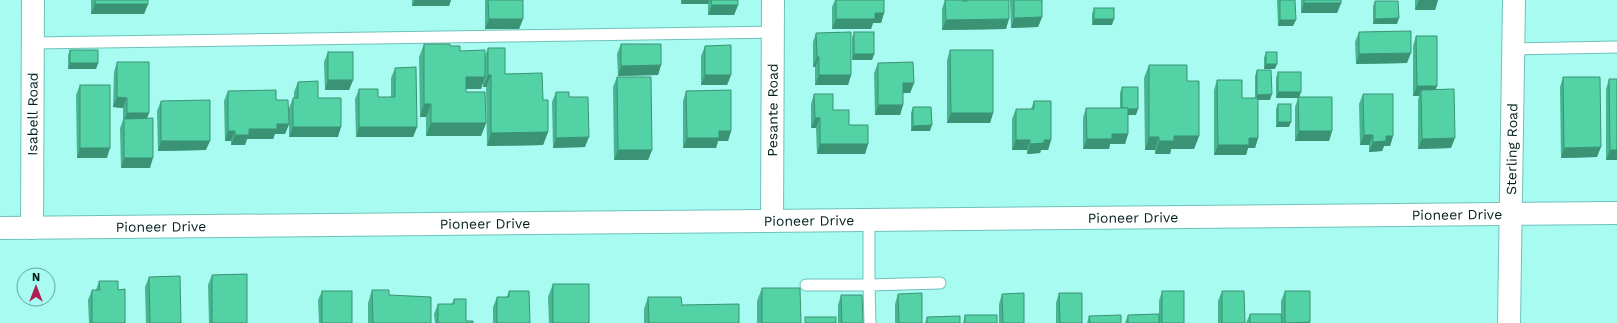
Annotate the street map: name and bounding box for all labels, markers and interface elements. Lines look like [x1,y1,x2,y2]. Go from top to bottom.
street label: Pesante Road [764,63,781,157]
street label: Isabell Road [24,72,41,156]
street label: Sterling Road [1503,103,1520,195]
street label: Pioneer Drive [1412,206,1502,223]
street label: Pioneer Drive [1088,209,1178,226]
street label: Pioneer Drive [764,212,854,229]
street label: Pioneer Drive [440,215,530,232]
street label: Pioneer Drive [116,218,206,235]
north arrow [16,267,56,307]
text: N [32,271,40,284]

